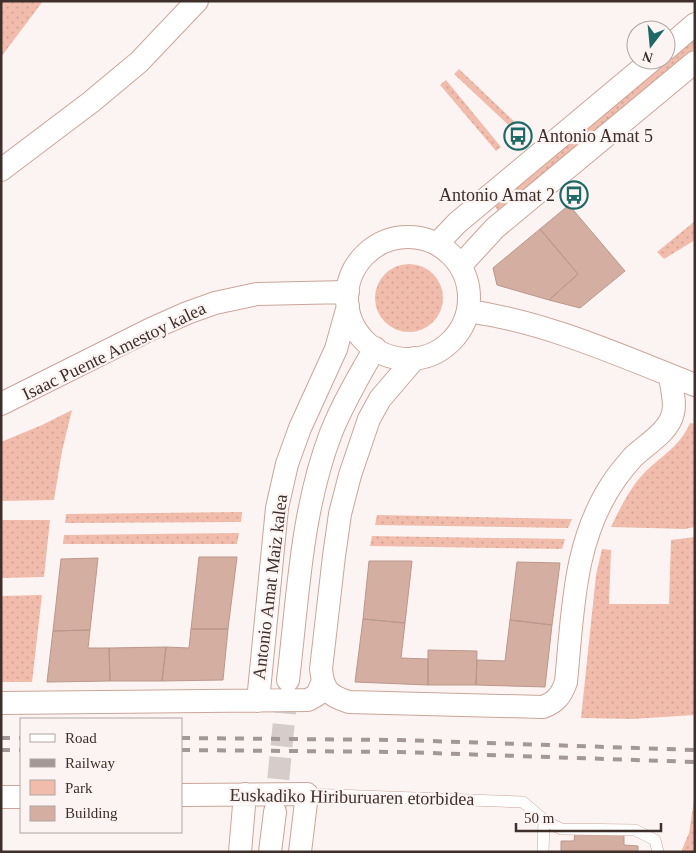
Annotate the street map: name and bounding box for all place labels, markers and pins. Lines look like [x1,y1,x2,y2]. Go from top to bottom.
bus stop icon: Antonio Amat 5 [503,121,533,151]
place label: Antonio Amat 5 [537,126,653,146]
bus stop icon: Antonio Amat 2 [559,180,589,210]
place label: Antonio Amat 2 [439,185,555,205]

